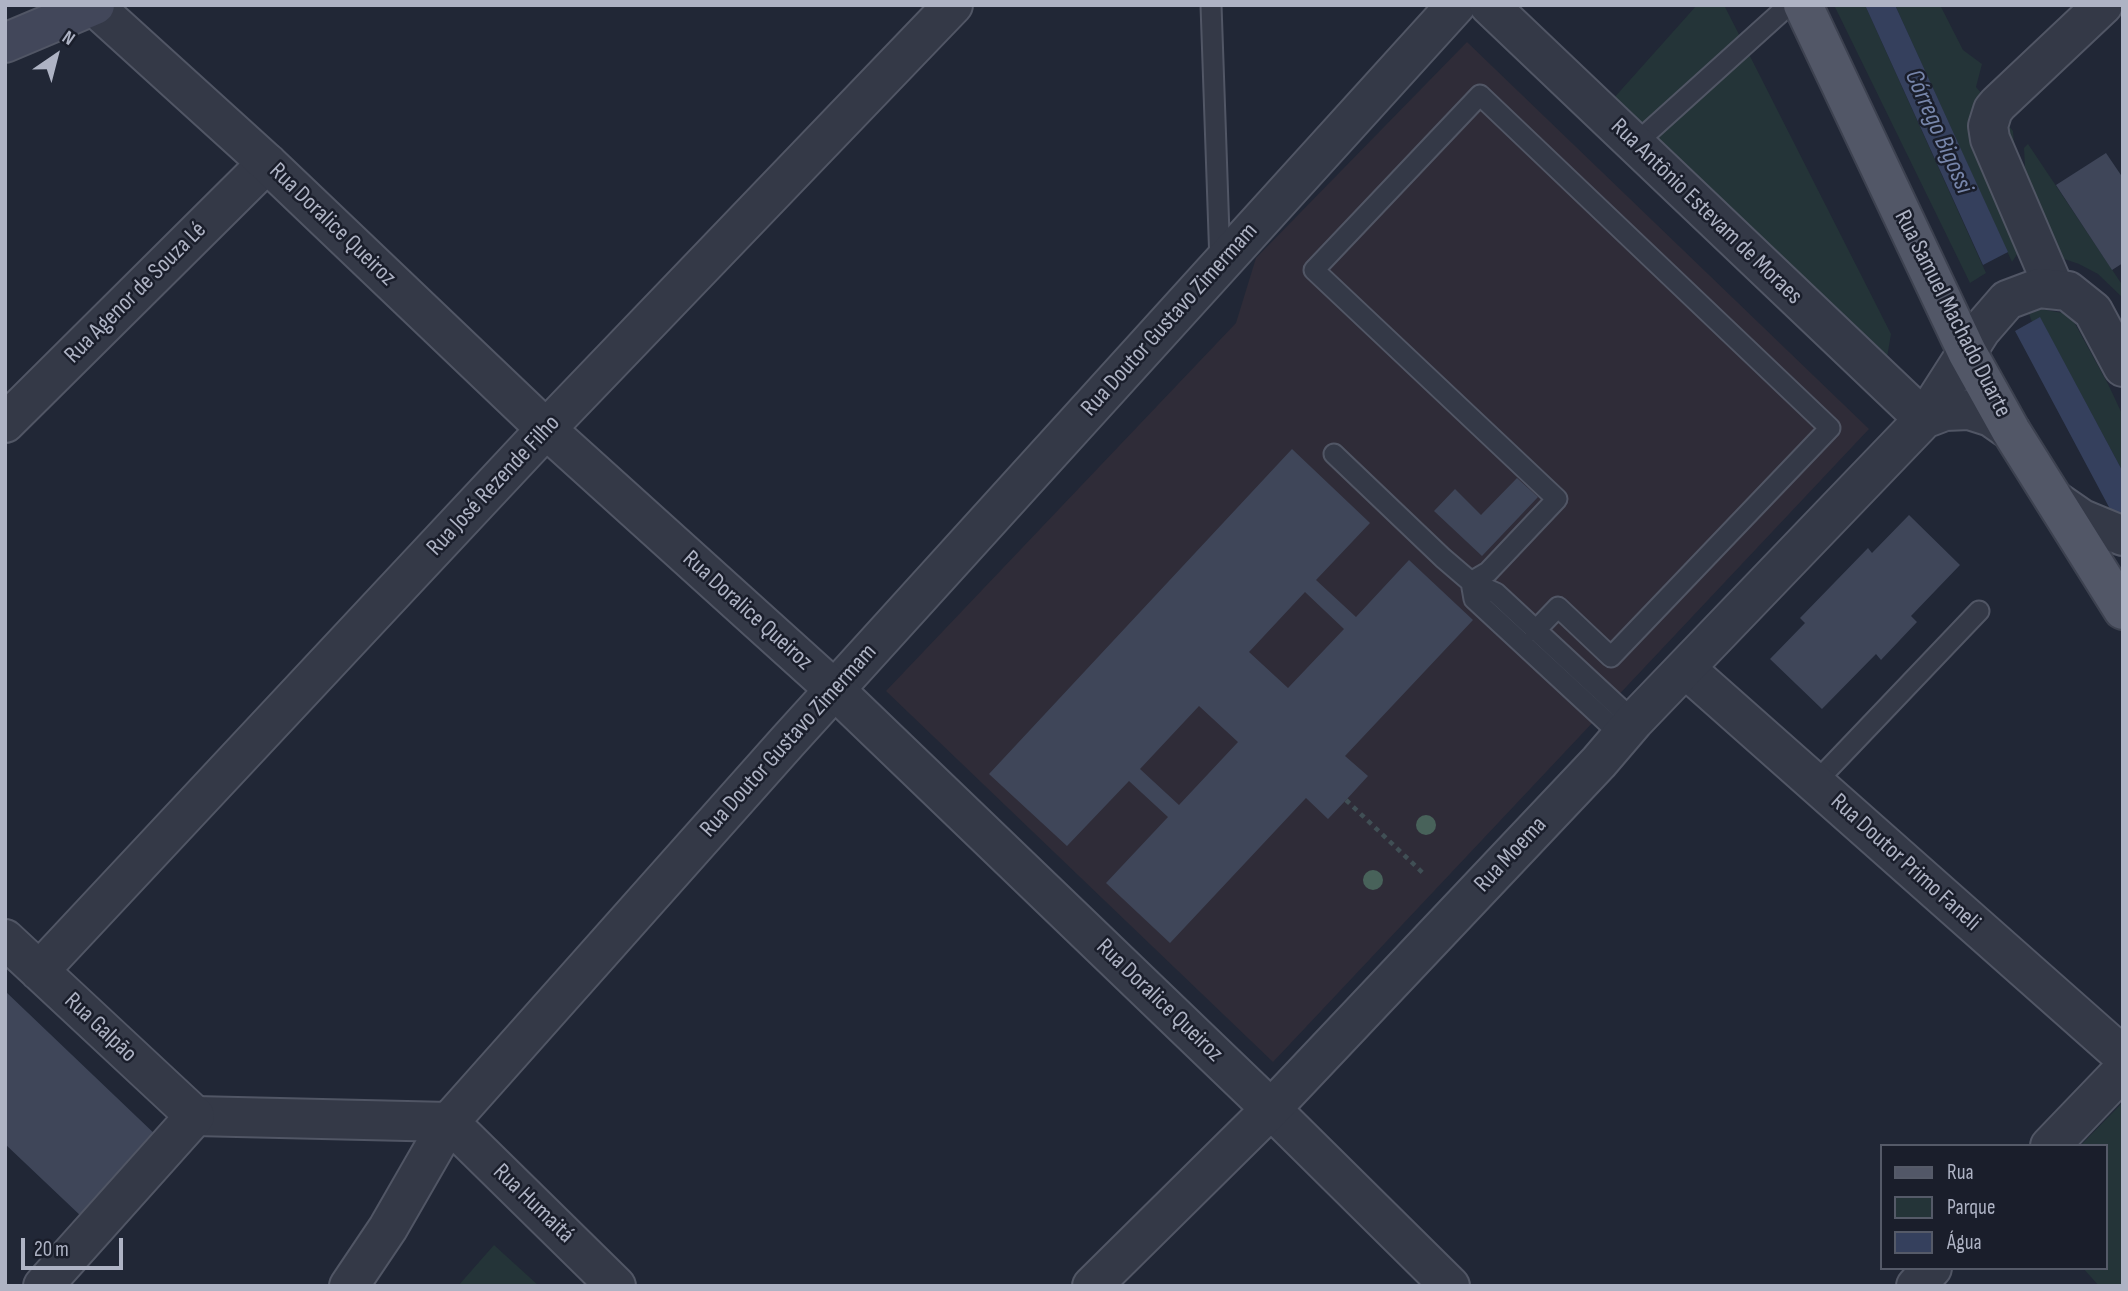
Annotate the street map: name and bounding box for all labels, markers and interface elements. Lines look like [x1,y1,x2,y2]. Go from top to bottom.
north arrow [21,21,91,91]
text: N [58,26,79,51]
water label: Córrego Bigossi [1897,65,1979,199]
street label: Rua Antônio Estevam de Moraes [1604,113,1808,311]
street label: Rua Doralice Queiroz [263,157,401,293]
street label: Rua Samuel Machado Duarte [1887,206,2017,422]
street label: Rua Agenor de Souza Lé [59,216,213,370]
street label: Rua Doutor Gustavo Zimermam [1076,217,1264,423]
street label: Rua José Rezende Filho [421,410,567,562]
street label: Rua Doralice Queiroz [676,545,818,677]
street label: Rua Doutor Gustavo Zimermam [695,638,883,844]
street label: Rua Doutor Primo Faneli [1824,788,1986,938]
street label: Rua Moema [1469,811,1553,899]
street label: Rua Doralice Queiroz [1090,933,1228,1069]
street label: Rua Galpão [58,987,142,1069]
legend [1880,1144,2107,1270]
street label: Rua Humaitá [486,1158,580,1250]
text: Rua [1947,1160,1974,1185]
text: Parque [1947,1195,1995,1220]
scale bar [24,1224,126,1268]
text: Água [1947,1230,1982,1255]
text: 20 m [34,1237,69,1262]

